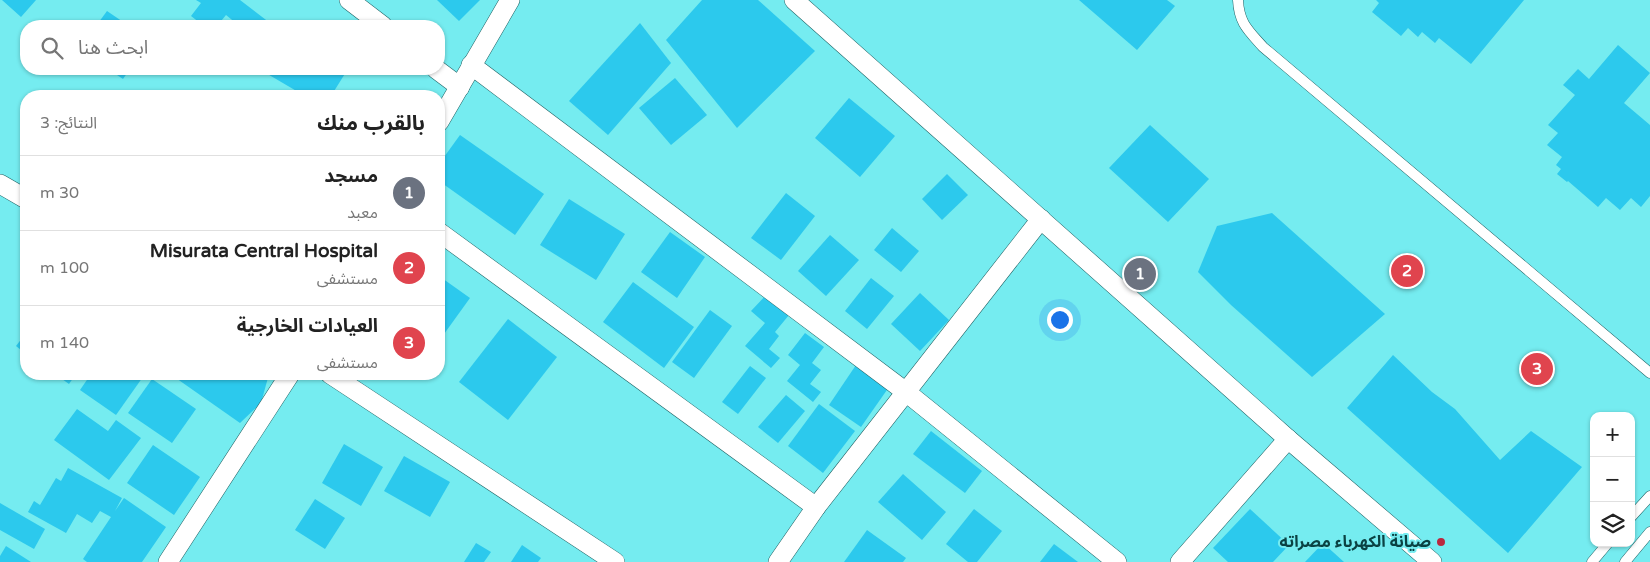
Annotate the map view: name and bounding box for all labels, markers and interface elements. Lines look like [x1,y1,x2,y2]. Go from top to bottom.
search box [20,20,445,75]
icon: search [38,34,66,62]
text: ابحث هنا [78,37,148,59]
text: بالقرب منك [317,111,425,136]
text: النتائج: 3 [40,113,97,133]
text: مسجد [324,165,378,187]
text: 30 m [40,183,79,203]
text: 1 [404,183,414,203]
text: معبد [347,203,378,223]
text: Misurata Central Hospital [150,240,378,262]
pin: 2 [1391,252,1423,290]
pin: 1 [1124,255,1156,293]
text: 100 m [40,258,89,278]
text: 2 [404,258,414,278]
text: مستشفى [317,269,378,289]
your location [1047,307,1073,333]
text: العيادات الخارجية [237,315,378,337]
text: 140 m [40,333,89,353]
text: 3 [404,333,414,353]
pin: 3 [1521,350,1553,388]
text: مستشفى [317,353,378,373]
map controls [1590,412,1635,547]
button: + [1590,412,1635,457]
button: − [1590,457,1635,502]
button: layers [1590,502,1635,547]
place label: صيانة الكهرباء مصراته [1280,532,1431,552]
marker: صيانة الكهرباء مصراته [1435,536,1447,548]

